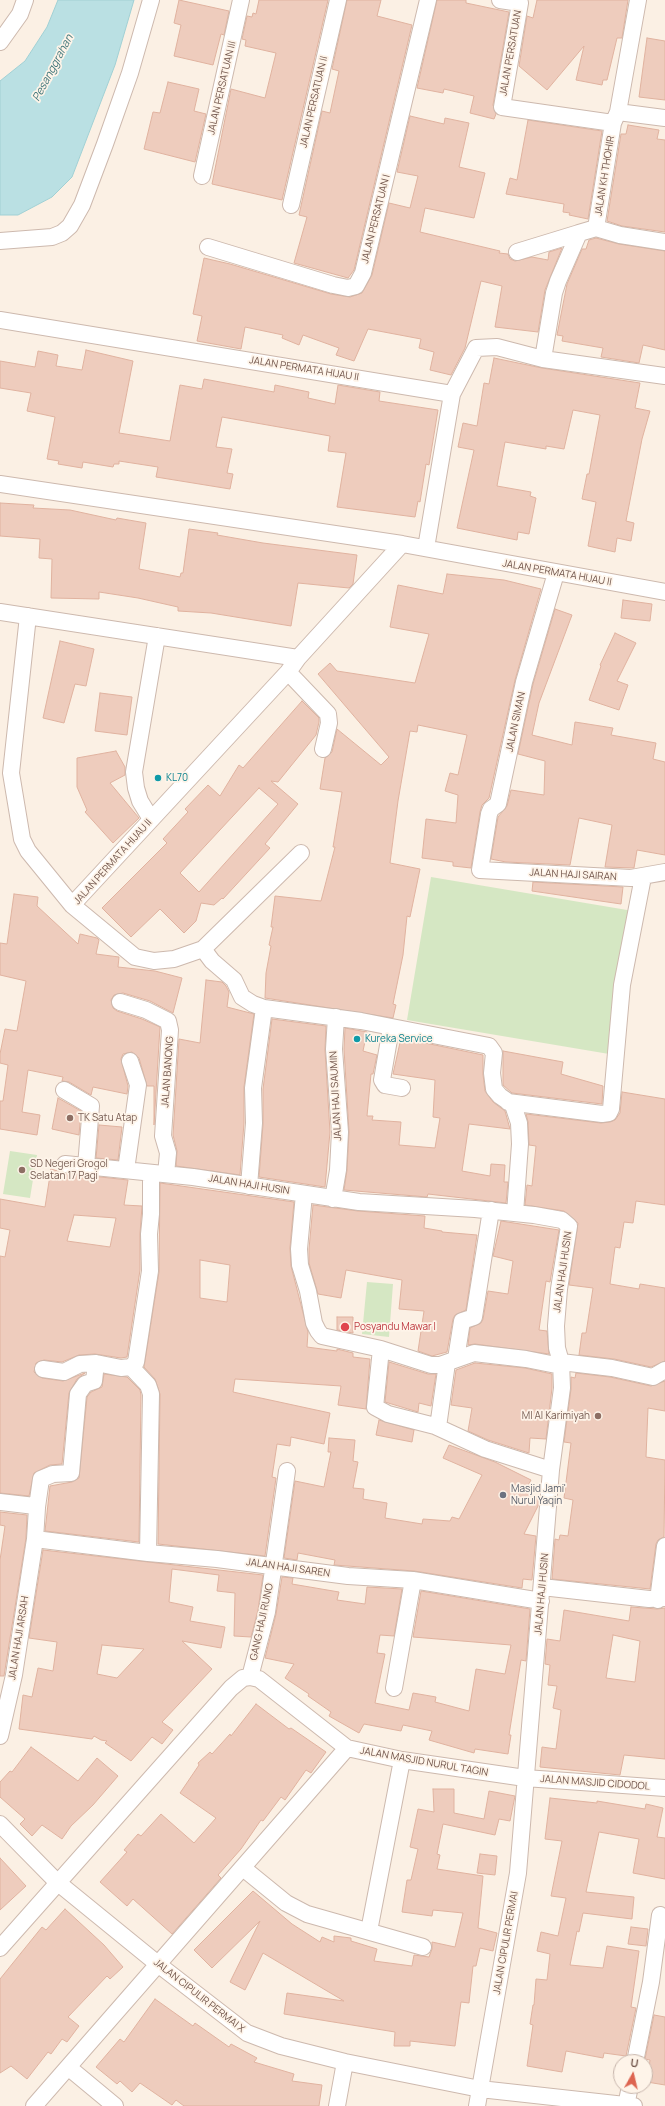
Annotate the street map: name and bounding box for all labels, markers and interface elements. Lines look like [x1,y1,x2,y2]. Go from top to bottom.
street label: JALAN PERSATUAN [498,9,524,97]
water label: Pesanggrahan [30,32,76,104]
street label: JALAN PERSATUAN III [205,40,239,136]
street label: JALAN PERSATUAN II [298,55,330,149]
street label: JALAN KH THOHIR [593,135,617,217]
street label: JALAN PERSATUAN I [359,173,393,265]
street label: JALAN PERMATA HIJAU II [248,354,360,384]
street label: JALAN PERMATA HIJAU II [501,557,613,589]
street label: JALAN SIMAN [504,691,528,753]
place label: KL70 [166,772,188,784]
marker: KL70 [153,773,163,783]
street label: JALAN PERMATA HIJAU II [71,817,155,907]
street label: JALAN HAJI SAIRAN [529,867,617,883]
place label: Kureka Service [365,1033,433,1045]
marker: Kureka Service [352,1034,362,1044]
street label: JALAN BANONG [160,1036,176,1108]
street label: JALAN HAJI SAUMIN [328,1051,344,1141]
place label: TK Satu Atap [78,1112,137,1124]
marker: TK Satu Atap [65,1113,75,1123]
place label: SD Negeri Grogol Selatan 17 Pagi [30,1158,108,1182]
marker: SD Negeri Grogol Selatan 17 Pagi [17,1165,27,1175]
street label: JALAN HAJI HUSIN [208,1173,290,1197]
street label: JALAN HAJI HUSIN [551,1231,575,1313]
marker: Posyandu Mawar I [339,1321,351,1333]
place label: Posyandu Mawar I [354,1321,436,1333]
place label: MI Al Karimiyah [522,1410,590,1422]
marker: MI Al Karimiyah [593,1411,603,1421]
place label: Masjid Jami' Nurul Yaqin [511,1483,566,1506]
marker: Masjid Jami' Nurul Yaqin [498,1490,508,1500]
street label: JALAN HAJI HUSIN [532,1553,552,1635]
street label: JALAN HAJI SAREN [245,1556,331,1580]
street label: GANG HAJI RUNO [248,1582,276,1662]
street label: JALAN HAJI ARSAH [6,1595,32,1681]
street label: JALAN MASJID NURUL TAGIN [359,1745,489,1779]
street label: JALAN MASJID CIDODOL [540,1773,650,1793]
street label: JALAN CIPULIR PERMAI [491,1891,521,1995]
street label: JALAN CIPULIR PERMAI X [151,1957,247,2035]
north arrow [613,2054,653,2094]
text: U [630,2055,640,2071]

